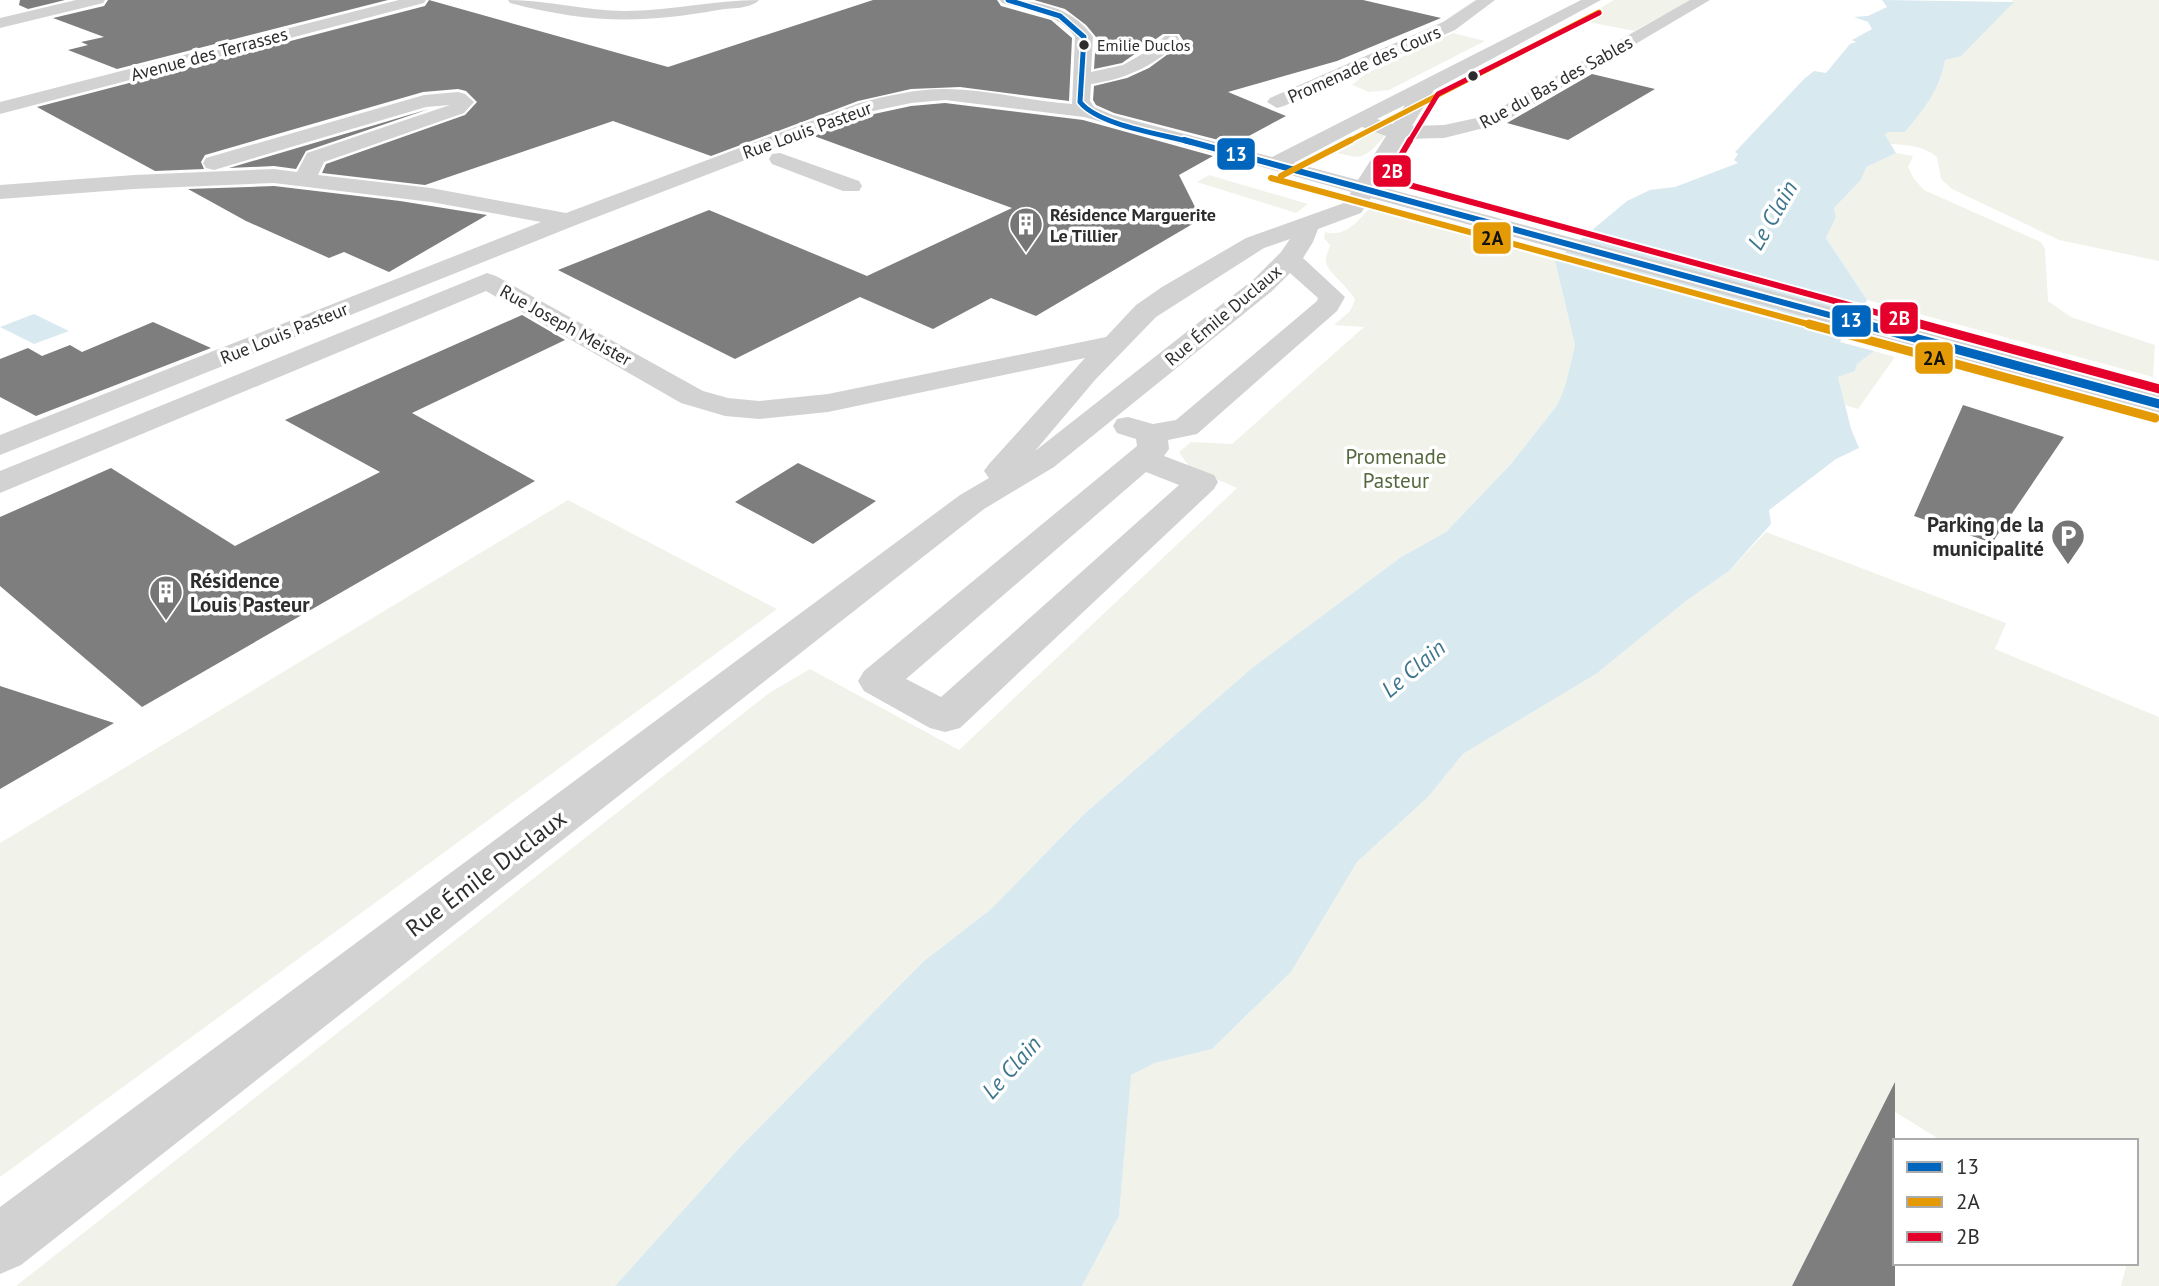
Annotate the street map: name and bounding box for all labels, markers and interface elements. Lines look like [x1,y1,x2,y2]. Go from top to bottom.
street label: Promenade des Cours [1284,20,1444,108]
street label: Avenue des Terrasses [128,22,290,86]
street label: Rue du Bas des Sables [1475,30,1637,134]
place label: Emilie Duclos [1097,35,1191,55]
marker: Emilie Duclos [1077,38,1091,52]
unlabelled marker [1466,69,1480,83]
street label: Rue Louis Pasteur [739,96,875,164]
line badge: 13 [1216,137,1256,171]
text: 13 [1225,142,1247,166]
line badge: 2B [1372,154,1412,188]
text: 2B [1381,159,1403,183]
water label: Le Clain [1741,175,1803,255]
place label: Résidence Marguerite Le Tillier [1050,203,1216,247]
building icon: Résidence Marguerite Le Tillier [1007,205,1045,254]
line badge: 2A [1472,221,1512,255]
text: 2A [1481,226,1504,250]
street label: Rue Émile Duclaux [1160,260,1286,370]
street label: Rue Joseph Meister [496,279,636,371]
street label: Rue Louis Pasteur [217,297,351,369]
line badge: 2B [1879,301,1919,335]
line badge: 13 [1831,304,1872,338]
text: 2B [1888,306,1910,330]
text: 13 [1840,308,1862,332]
line badge: 2A [1914,341,1954,375]
text: 2A [1923,346,1946,370]
park label: Promenade Pasteur [1346,443,1447,494]
place label: Parking de la municipalité [1927,511,2044,562]
parking icon: Parking de la municipalité [2049,517,2087,566]
place label: Résidence Louis Pasteur [190,567,310,618]
building icon: Résidence Louis Pasteur [147,573,185,622]
water label: Le Clain [1375,633,1451,703]
street label: Rue Émile Duclaux [399,802,573,944]
water label: Le Clain [975,1029,1047,1105]
legend [1893,1139,2138,1265]
text: 13 [1956,1153,1979,1180]
text: 2A [1956,1188,1980,1215]
text: 2B [1956,1223,1980,1250]

